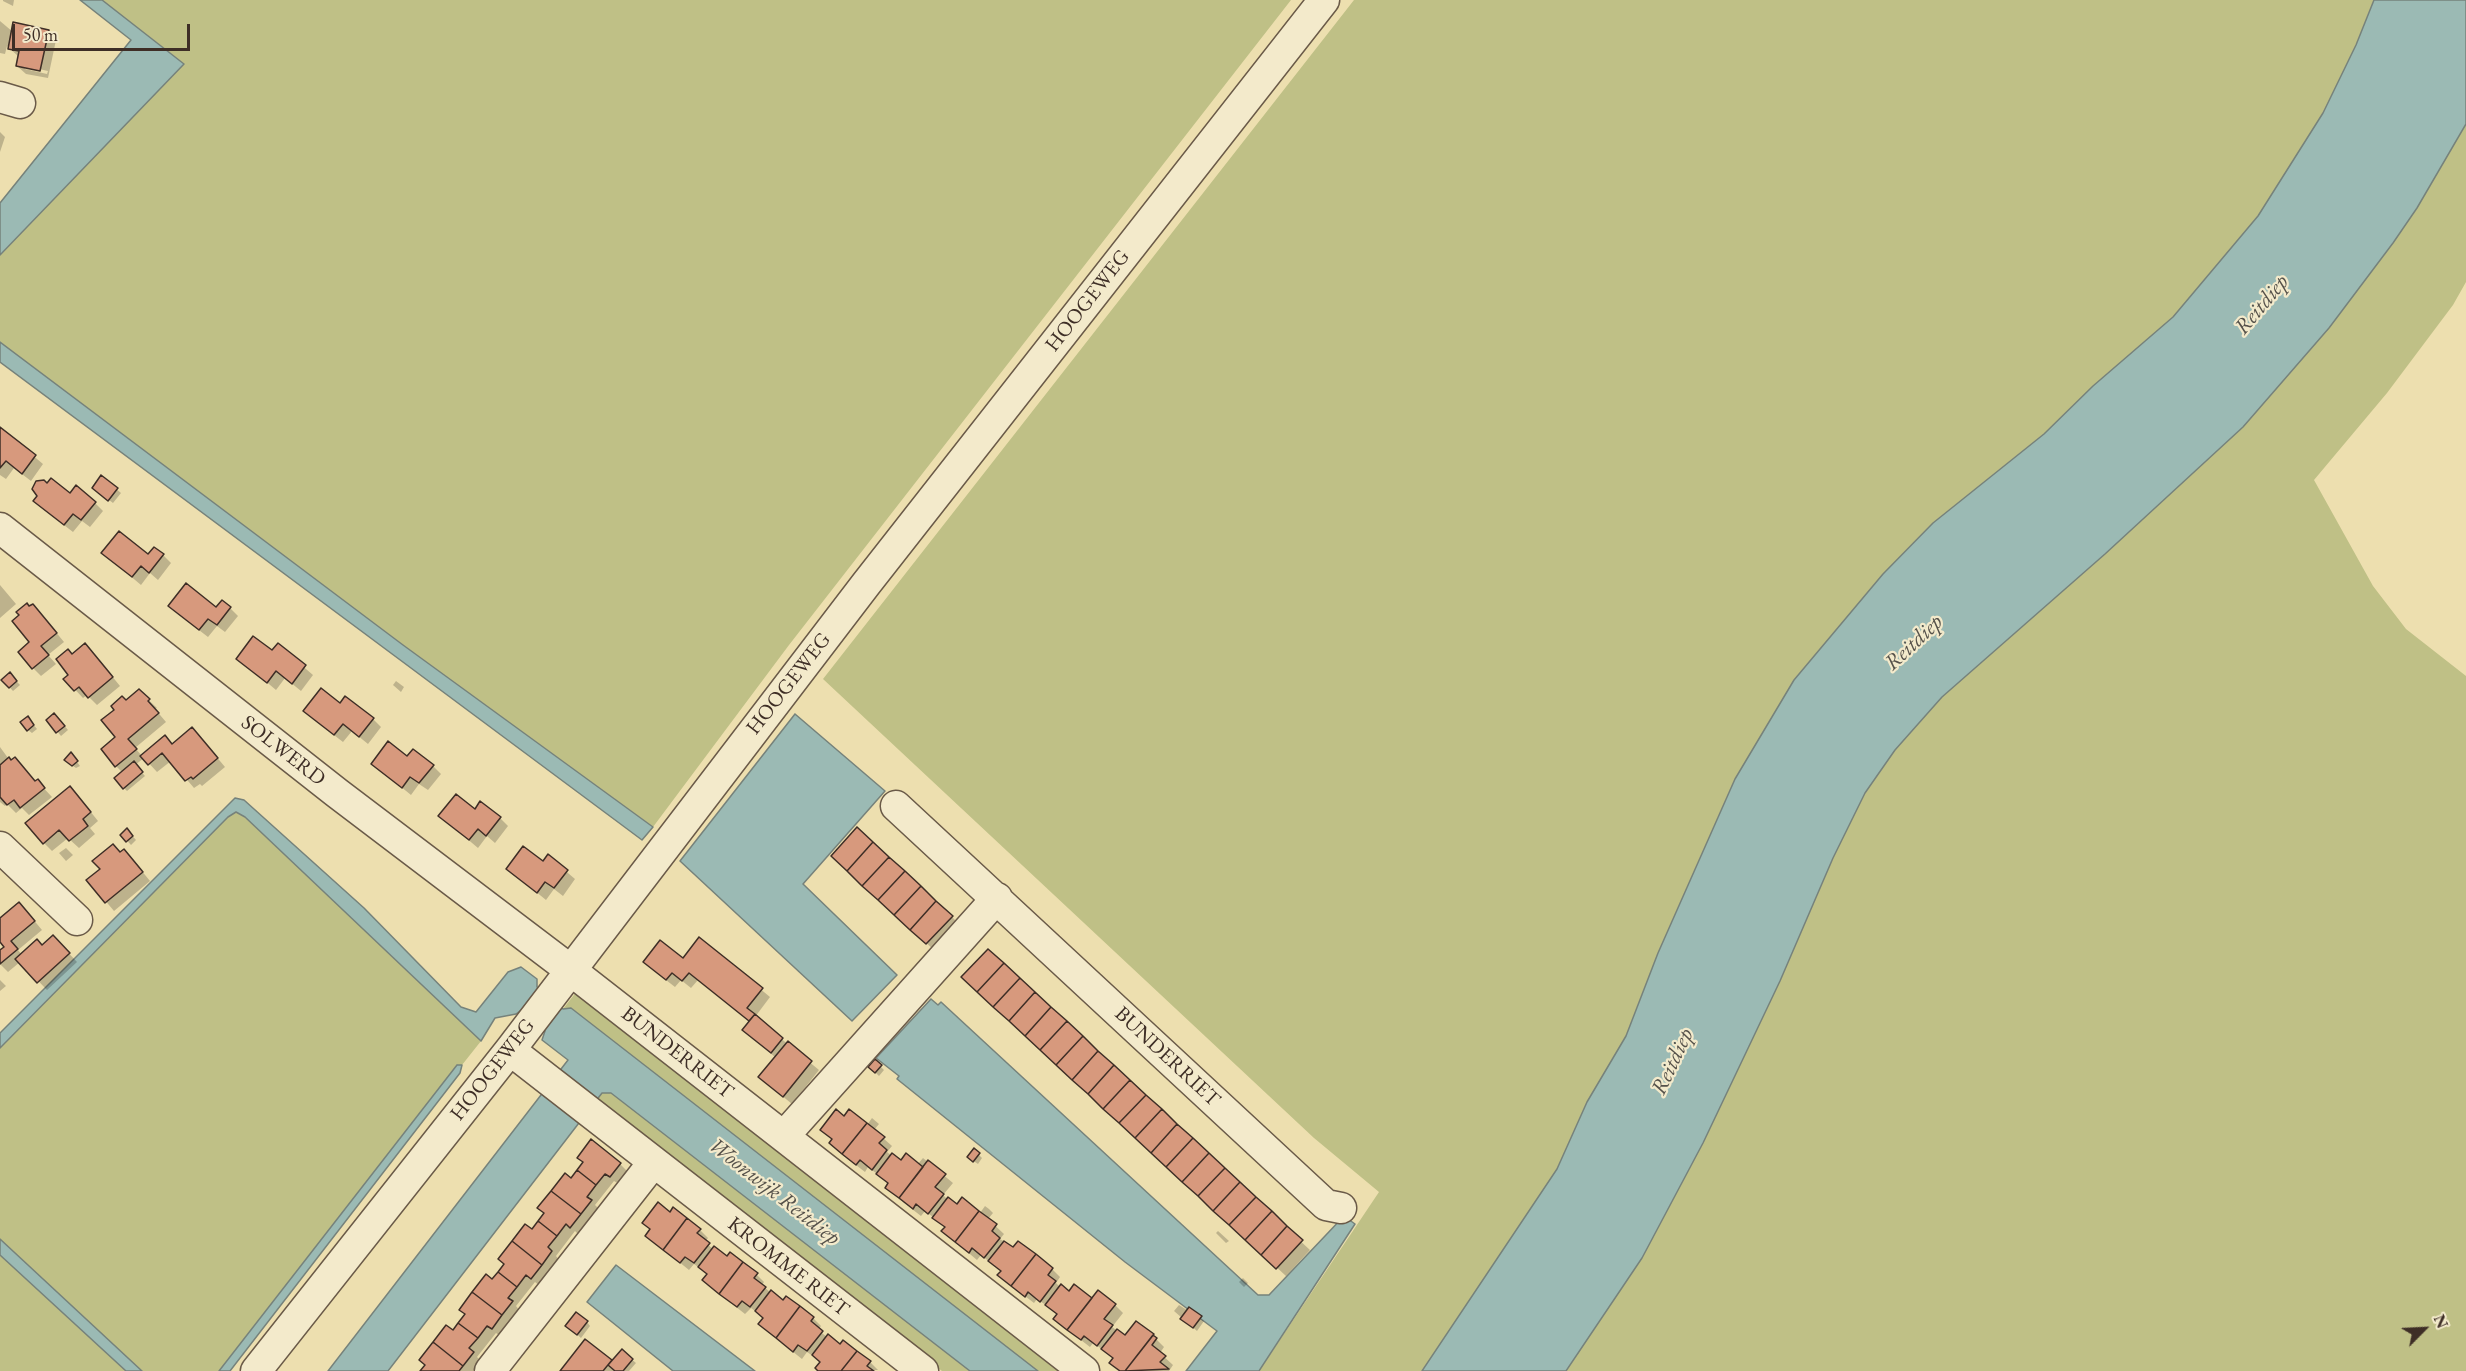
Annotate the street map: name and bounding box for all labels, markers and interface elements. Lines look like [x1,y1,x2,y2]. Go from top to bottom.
scale bar [15,12,194,50]
text: 50 m [23,23,58,46]
street label: HOOGEWEG [1040,245,1136,357]
water label: Reitdiep [2229,270,2295,340]
water label: Reitdiep [1879,609,1949,677]
street label: HOOGEWEG [741,628,837,740]
street label: SOLWERD [236,710,330,792]
street label: BUNDERRIET [616,1001,738,1105]
street label: BUNDERRIET [1109,1002,1225,1112]
street label: HOOGEWEG [445,1014,541,1126]
water label: Reitdiep [1646,1025,1700,1099]
water label: Woonwijk Reitdiep [703,1133,845,1251]
street label: KROMME RIET [722,1212,854,1322]
north arrow [2394,1299,2454,1359]
text: N [2429,1311,2453,1332]

